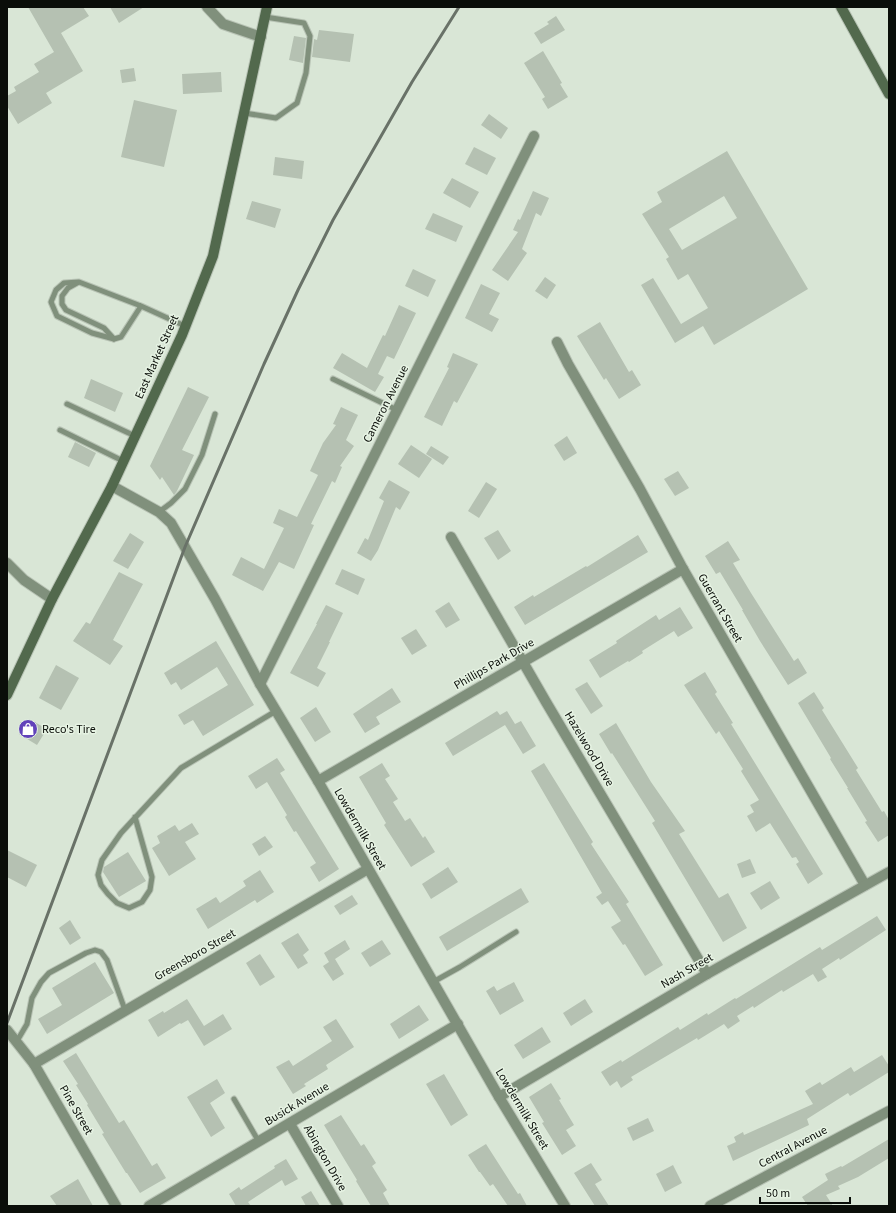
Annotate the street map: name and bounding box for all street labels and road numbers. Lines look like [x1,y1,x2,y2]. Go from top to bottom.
street label: East Market Street [131,312,183,402]
street label: Cameron Avenue [359,362,413,446]
street label: Guerrant Street [693,570,747,646]
street label: Phillips Park Drive [451,634,537,694]
street label: Hazelwood Drive [560,708,618,790]
street label: Lowdermilk Street [330,785,390,873]
street label: Greensboro Street [151,925,239,985]
street label: Nash Street [658,949,716,993]
street label: Lowdermilk Street [491,1065,553,1153]
street label: Busick Avenue [262,1078,332,1130]
street label: Pine Street [55,1082,97,1138]
street label: Abington Drive [299,1122,351,1194]
street label: Central Avenue [756,1122,830,1172]

